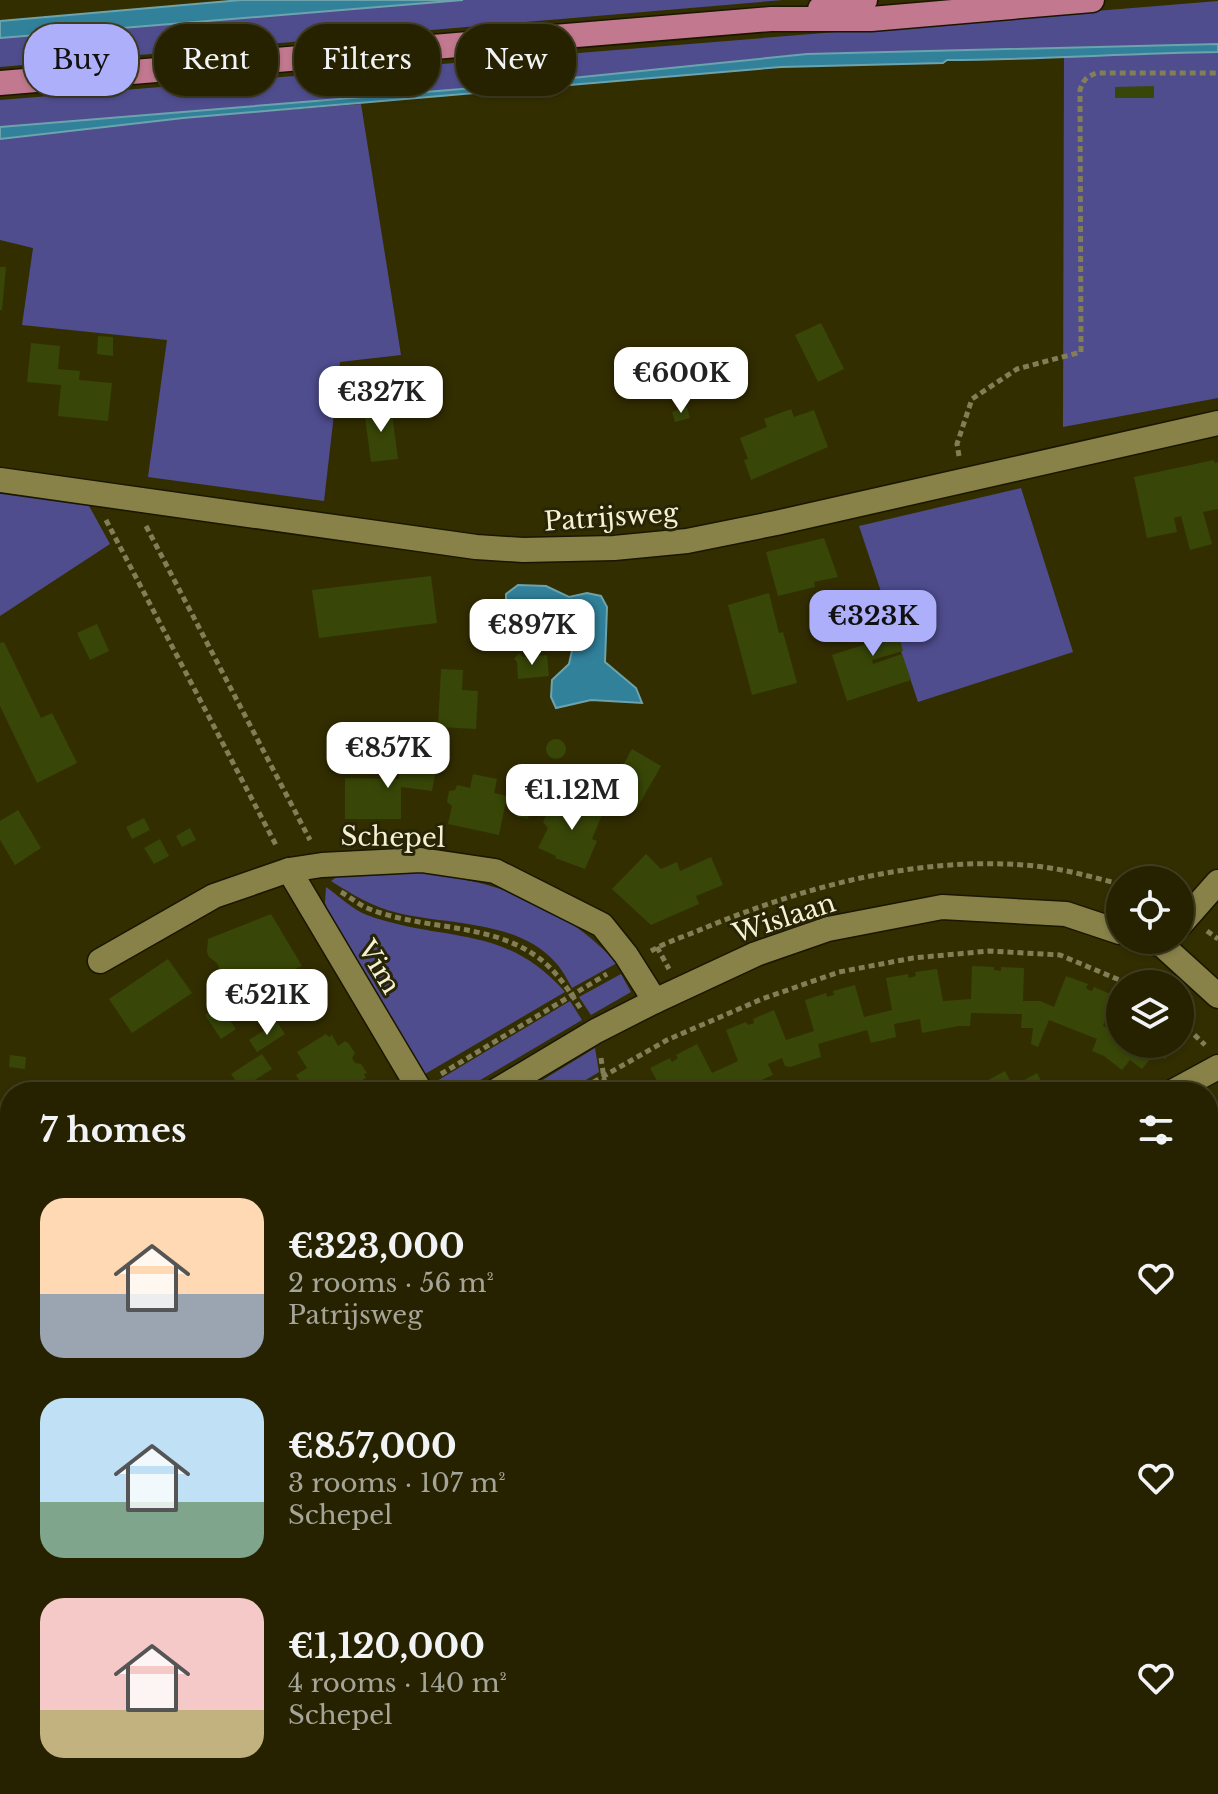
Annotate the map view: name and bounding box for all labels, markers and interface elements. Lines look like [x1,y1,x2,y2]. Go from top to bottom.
chip: Buy [24,24,138,96]
chip: Rent [154,24,278,96]
chip: Filters [294,24,440,96]
chip: New [456,24,576,96]
pin: €600K [625,347,737,415]
text: €600K [632,357,730,389]
pin: €327K [325,366,437,434]
text: €327K [337,376,425,408]
street label: Patrijsweg [543,496,680,538]
pin: €323K [817,590,929,658]
pin: €897K [476,599,588,667]
text: €323K [827,600,919,632]
text: €897K [488,609,576,641]
pin: €857K [332,722,444,790]
text: €857K [345,732,431,764]
pin: €1.12M [507,764,637,832]
text: €1.12M [524,774,620,806]
street label: Schepel [340,820,446,854]
map controls [1106,866,1194,1058]
button: locate [1106,866,1194,954]
street label: Wislaan [728,886,840,950]
street label: Vim [350,934,407,1000]
pin: €521K [211,969,323,1037]
button: layers [1106,970,1194,1058]
text: €521K [225,979,309,1011]
icon: filters [1134,1108,1178,1152]
text: 7 homes [40,1109,187,1151]
text: €323,000 [288,1225,465,1267]
icon: home [104,1230,200,1326]
icon: heart [1134,1256,1178,1300]
text: 2 rooms · 56 m² [288,1267,494,1299]
text: Patrijsweg [288,1299,423,1331]
text: €857,000 [288,1425,457,1467]
icon: home [104,1430,200,1526]
icon: heart [1134,1456,1178,1500]
text: 3 rooms · 107 m² [288,1467,506,1499]
text: Schepel [288,1499,393,1531]
text: €1,120,000 [288,1625,485,1667]
icon: home [104,1630,200,1726]
icon: heart [1134,1656,1178,1700]
text: 4 rooms · 140 m² [288,1667,507,1699]
text: Schepel [288,1699,393,1731]

